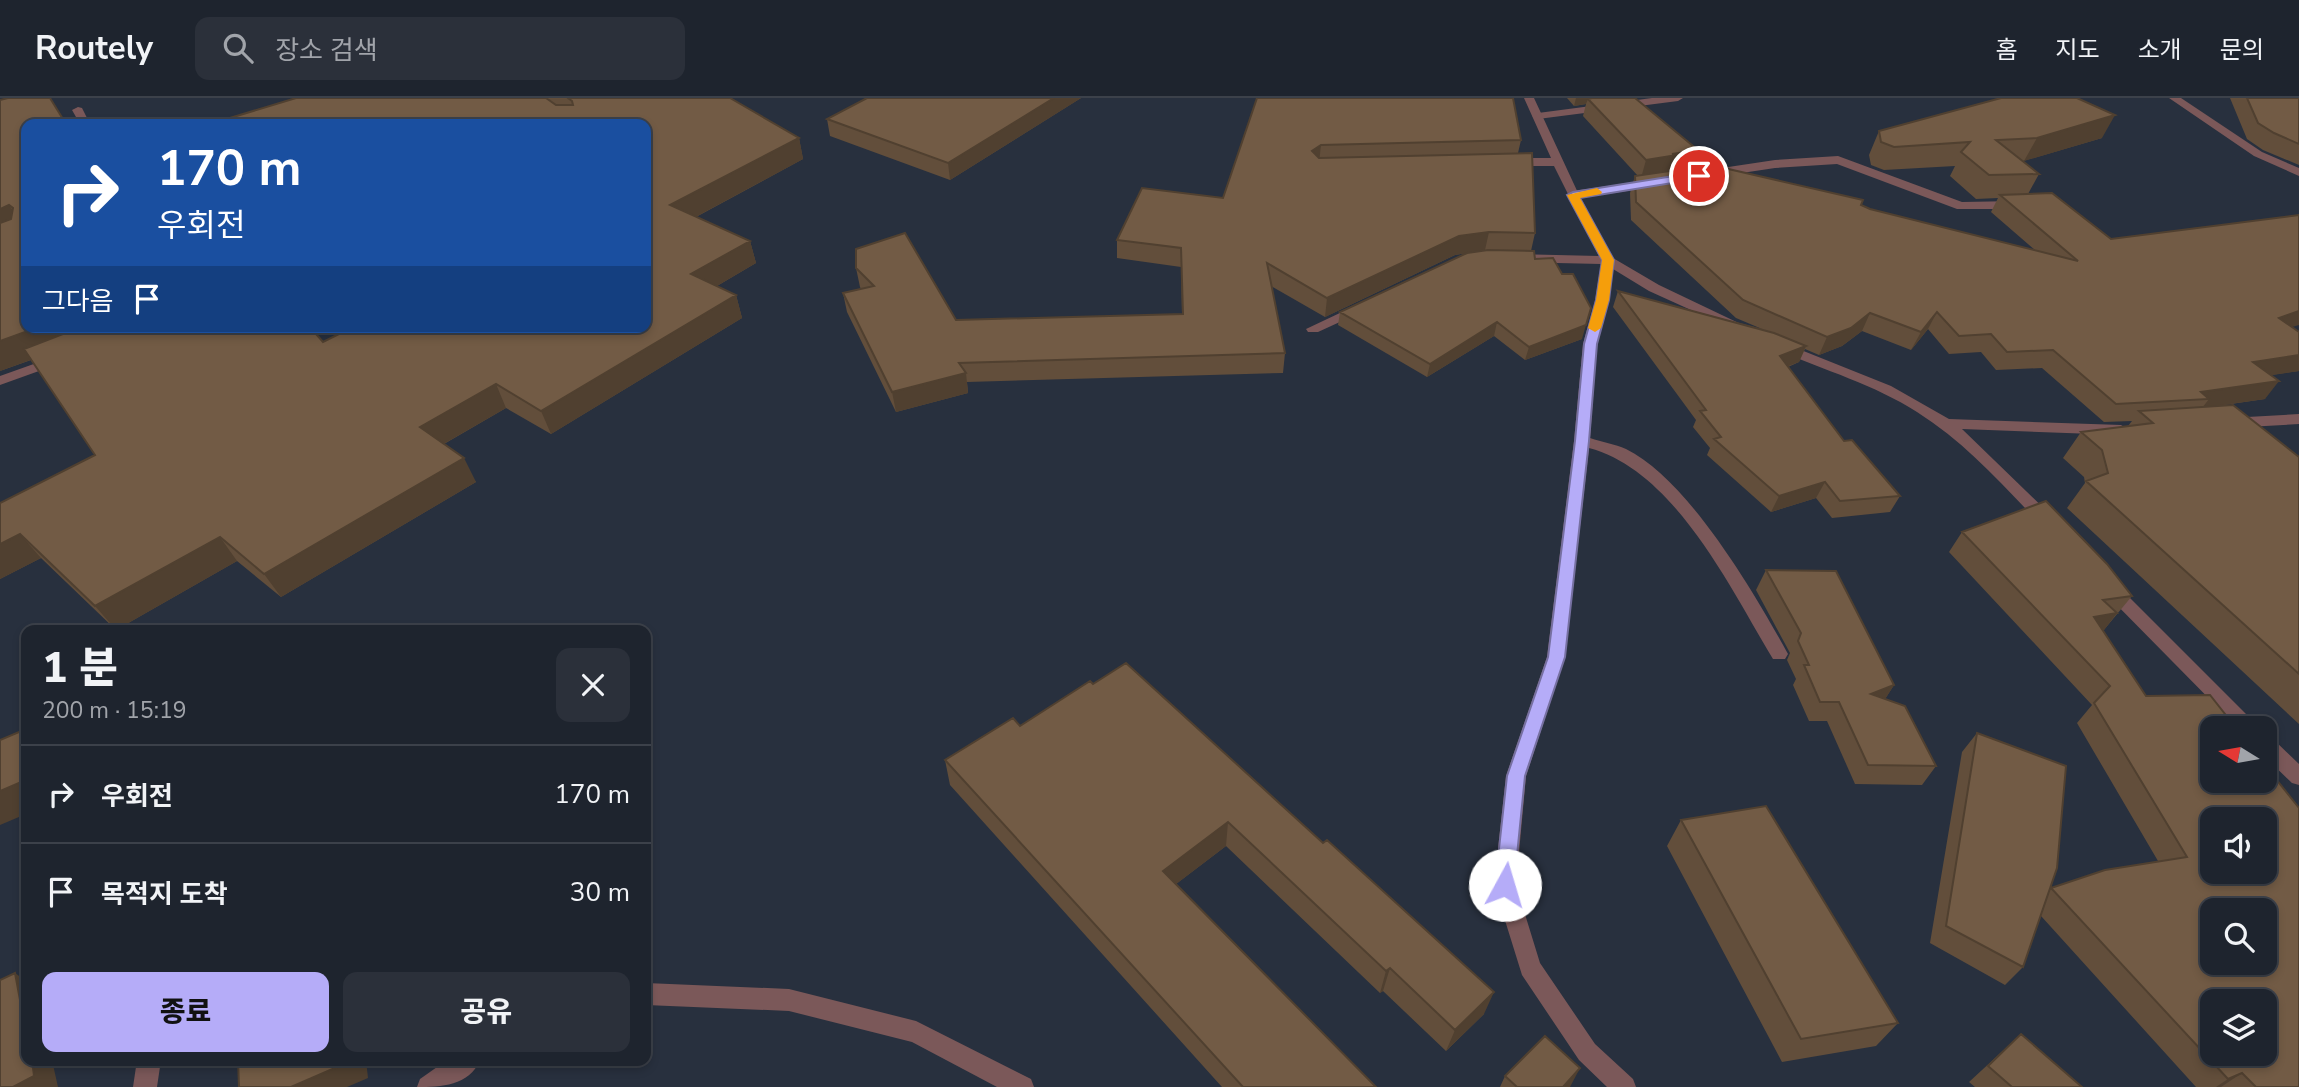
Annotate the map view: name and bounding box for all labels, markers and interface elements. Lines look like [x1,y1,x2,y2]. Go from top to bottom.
search box [195,17,685,80]
text: Routely [35,26,153,71]
icon: search [219,29,257,67]
text: 장소 검색 [275,33,378,68]
text: 홈 [1995,34,2017,66]
text: 지도 [2055,34,2100,66]
text: 소개 [2138,34,2182,66]
text: 문의 [2220,34,2264,66]
text: 170 m [157,135,301,202]
pin [1669,146,1729,206]
icon: right [42,147,133,238]
icon: arrive [1680,157,1718,195]
text: 우회전 [157,204,245,247]
icon: arrive [128,280,166,318]
text: 그다음 [42,284,114,319]
text: 1 분 [42,640,118,697]
button: close [556,648,630,722]
text: 200 m · 15:19 [42,695,187,726]
north arrow [2200,716,2277,793]
map controls [2200,716,2277,1066]
icon: right [42,775,80,813]
text: 170 m [554,777,630,812]
text: 우회전 [101,779,173,814]
button: sound [2200,807,2277,884]
position arrow [1468,848,1542,922]
icon: arrive [42,873,80,911]
text: 30 m [570,875,630,910]
text: 목적지 도착 [101,877,228,912]
button: search [2200,898,2277,975]
button: 종료 [42,972,329,1052]
button: 공유 [343,972,630,1052]
button: layers [2200,989,2277,1066]

